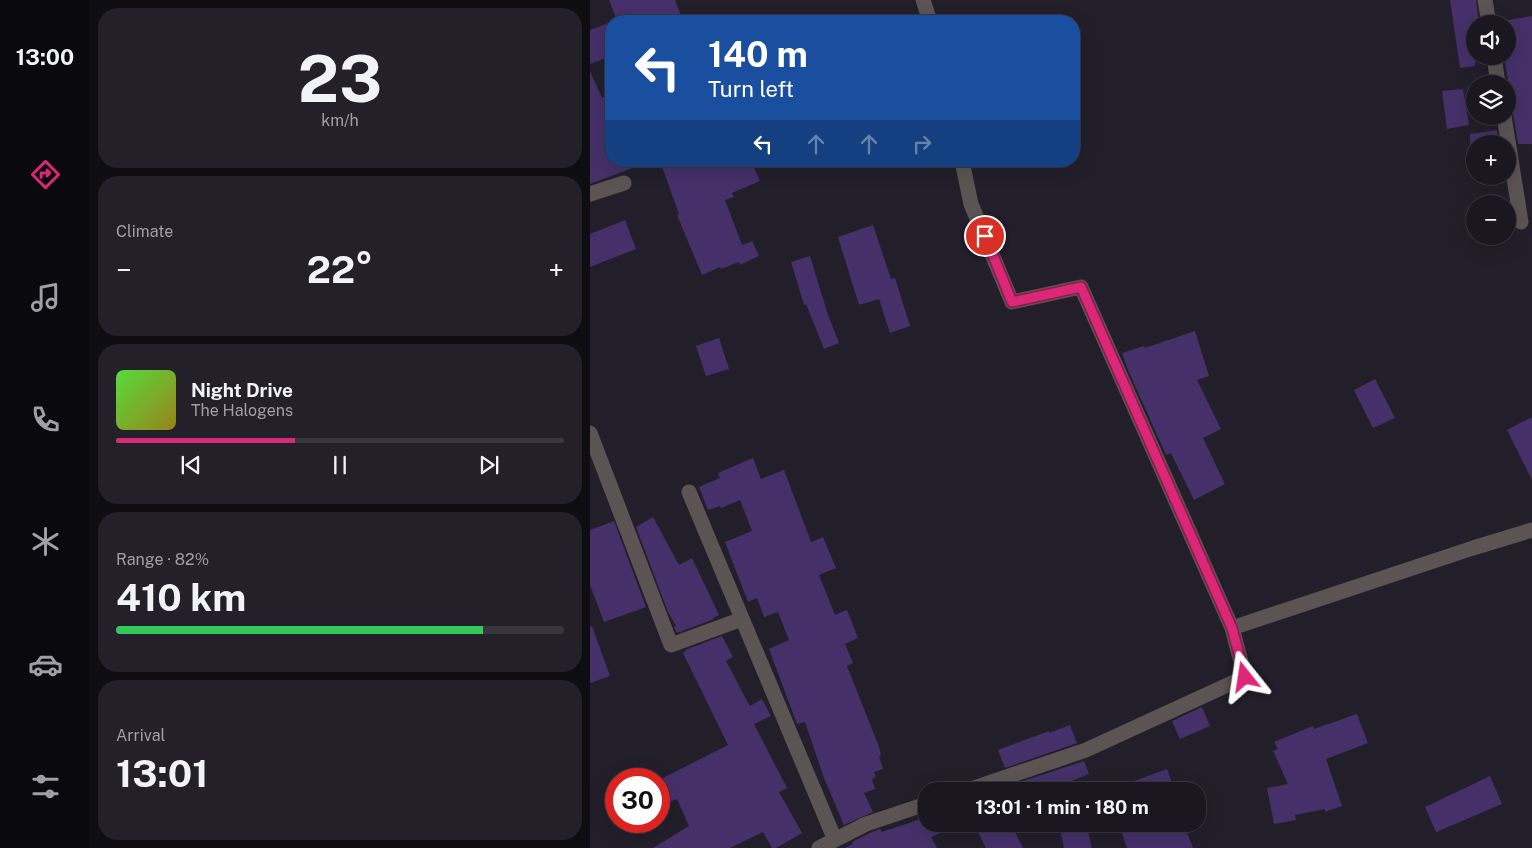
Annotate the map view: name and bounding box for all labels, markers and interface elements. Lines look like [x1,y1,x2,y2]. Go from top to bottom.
map controls [1466,15,1516,245]
button: sound [1466,15,1516,65]
text: 140 m [708,34,808,75]
icon: left [625,35,690,100]
text: 23 [298,40,382,117]
text: 13:00 [16,44,74,70]
button: layers [1466,75,1516,125]
text: Turn left [708,76,794,102]
text: km/h [321,111,359,130]
icon: left [749,130,777,158]
icon: ahead [802,130,830,158]
icon: ahead [855,130,883,158]
icon: right [908,130,936,158]
button: + [1466,135,1516,185]
icon: directions [28,157,63,192]
button: − [1466,195,1516,245]
pin [964,215,1006,257]
text: Climate [116,222,173,241]
icon: arrive [971,222,999,250]
text: 22° [307,247,373,292]
text: − [116,253,132,286]
text: + [548,253,564,286]
icon: music [28,280,63,315]
text: Night Drive [191,379,293,401]
text: The Halogens [191,401,293,420]
icon: phone [28,402,63,437]
icon: previous [177,451,205,479]
icon: pause [326,451,354,479]
icon: next [475,451,503,479]
icon: climate [28,524,63,559]
text: Range · 82% [116,550,209,569]
text: 410 km [116,575,246,620]
icon: car [28,647,63,682]
position arrow [1218,650,1270,702]
text: Arrival [116,726,165,745]
text: 13:01 [116,751,209,796]
speed limit sign: 30 [605,768,670,833]
icon: filters [28,769,63,804]
text: 13:01 · 1 min · 180 m [975,796,1149,818]

